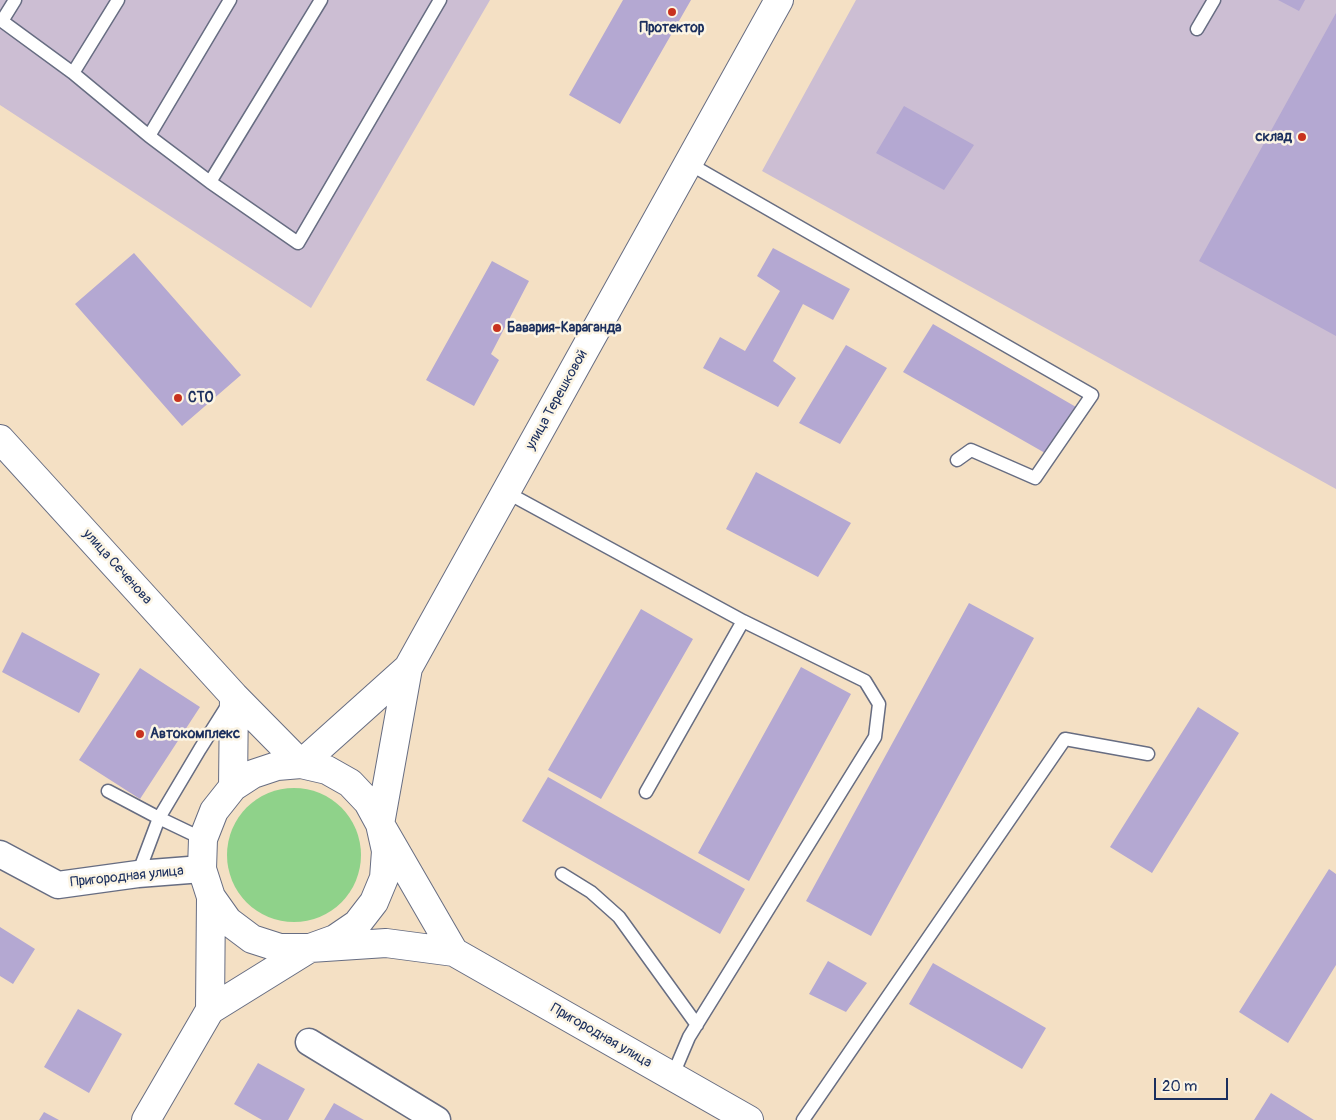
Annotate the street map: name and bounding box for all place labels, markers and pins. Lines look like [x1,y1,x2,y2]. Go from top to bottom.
marker: Протектор [666,6,678,18]
place label: Протектор [640,20,704,36]
place label: склад [1255,129,1292,145]
marker: склад [1296,131,1308,143]
place label: Бавария-Караганда [507,320,622,336]
marker: Бавария-Караганда [491,322,503,334]
place label: СТО [188,390,213,406]
marker: СТО [172,392,184,404]
place label: Автокомплекс [150,726,240,742]
marker: Автокомплекс [134,728,146,740]

